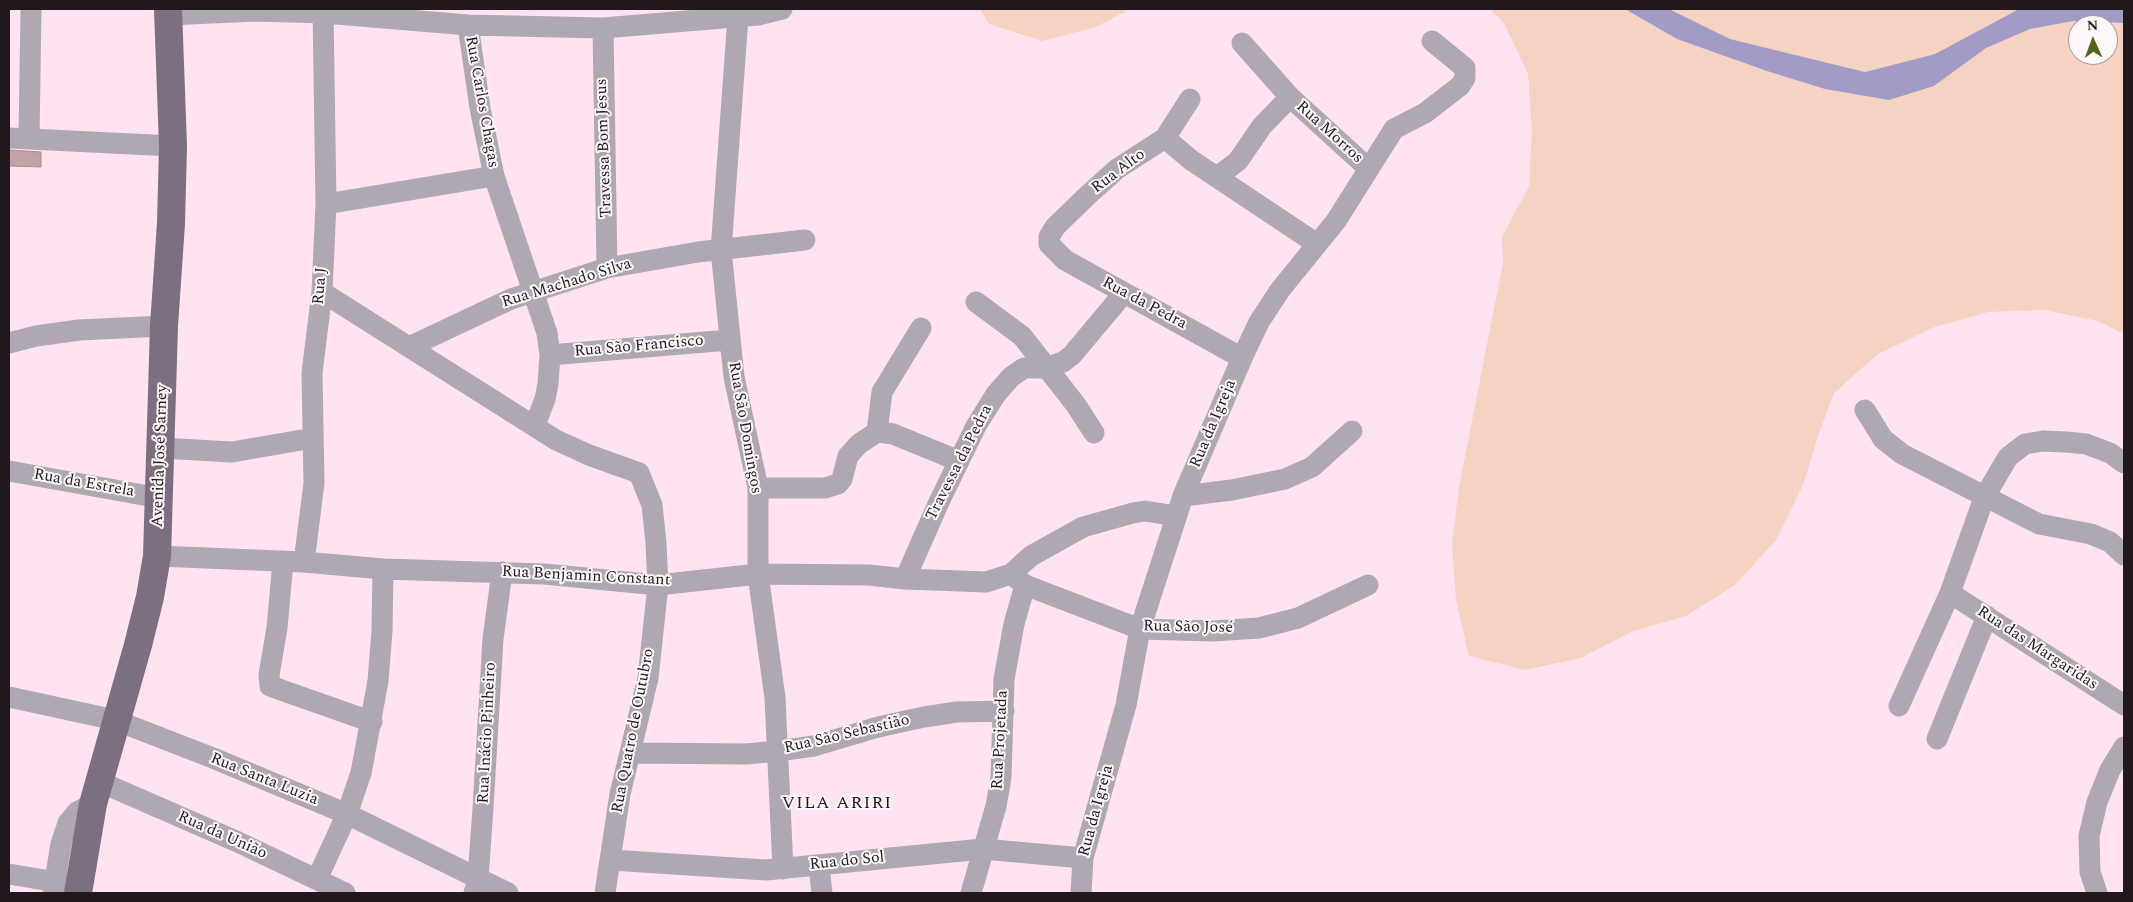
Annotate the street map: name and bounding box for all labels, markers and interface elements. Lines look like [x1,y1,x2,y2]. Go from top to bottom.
north arrow [2068,15,2118,65]
text: N [2086,15,2099,36]
street label: Rua Carlos Chagas [460,35,502,169]
street label: Travessa Bom Jesus [593,78,617,218]
street label: Rua Morros [1292,98,1366,168]
street label: Rua Alto [1088,146,1150,198]
street label: Rua Machado Silva [500,255,634,313]
street label: Rua J [310,266,332,306]
street label: Rua da Pedra [1098,274,1190,334]
street label: Rua São Francisco [574,332,704,362]
street label: Rua São Domingos [723,360,765,496]
street label: Rua da Igreja [1187,377,1241,471]
street label: Avenida José Sarney [149,384,173,528]
street label: Travessa da Pedra [923,402,997,524]
street label: Rua da Estrela [32,466,136,502]
street label: Rua Benjamin Constant [501,563,671,591]
street label: Rua das Margaridas [1973,603,2101,695]
street label: Rua São José [1143,618,1233,638]
street label: Rua Quatro de Outubro [609,647,659,815]
street label: Rua Inácio Pinheiro [475,662,501,804]
street label: Rua Projetada [989,690,1013,790]
street label: Rua São Sebastião [782,711,912,759]
street label: Rua Santa Luzia [207,750,321,810]
street label: Rua da Igreja [1076,763,1118,859]
district label: VILA ARIRI [780,793,894,815]
street label: Rua da União [174,808,270,864]
street label: Rua do Sol [809,849,885,875]

